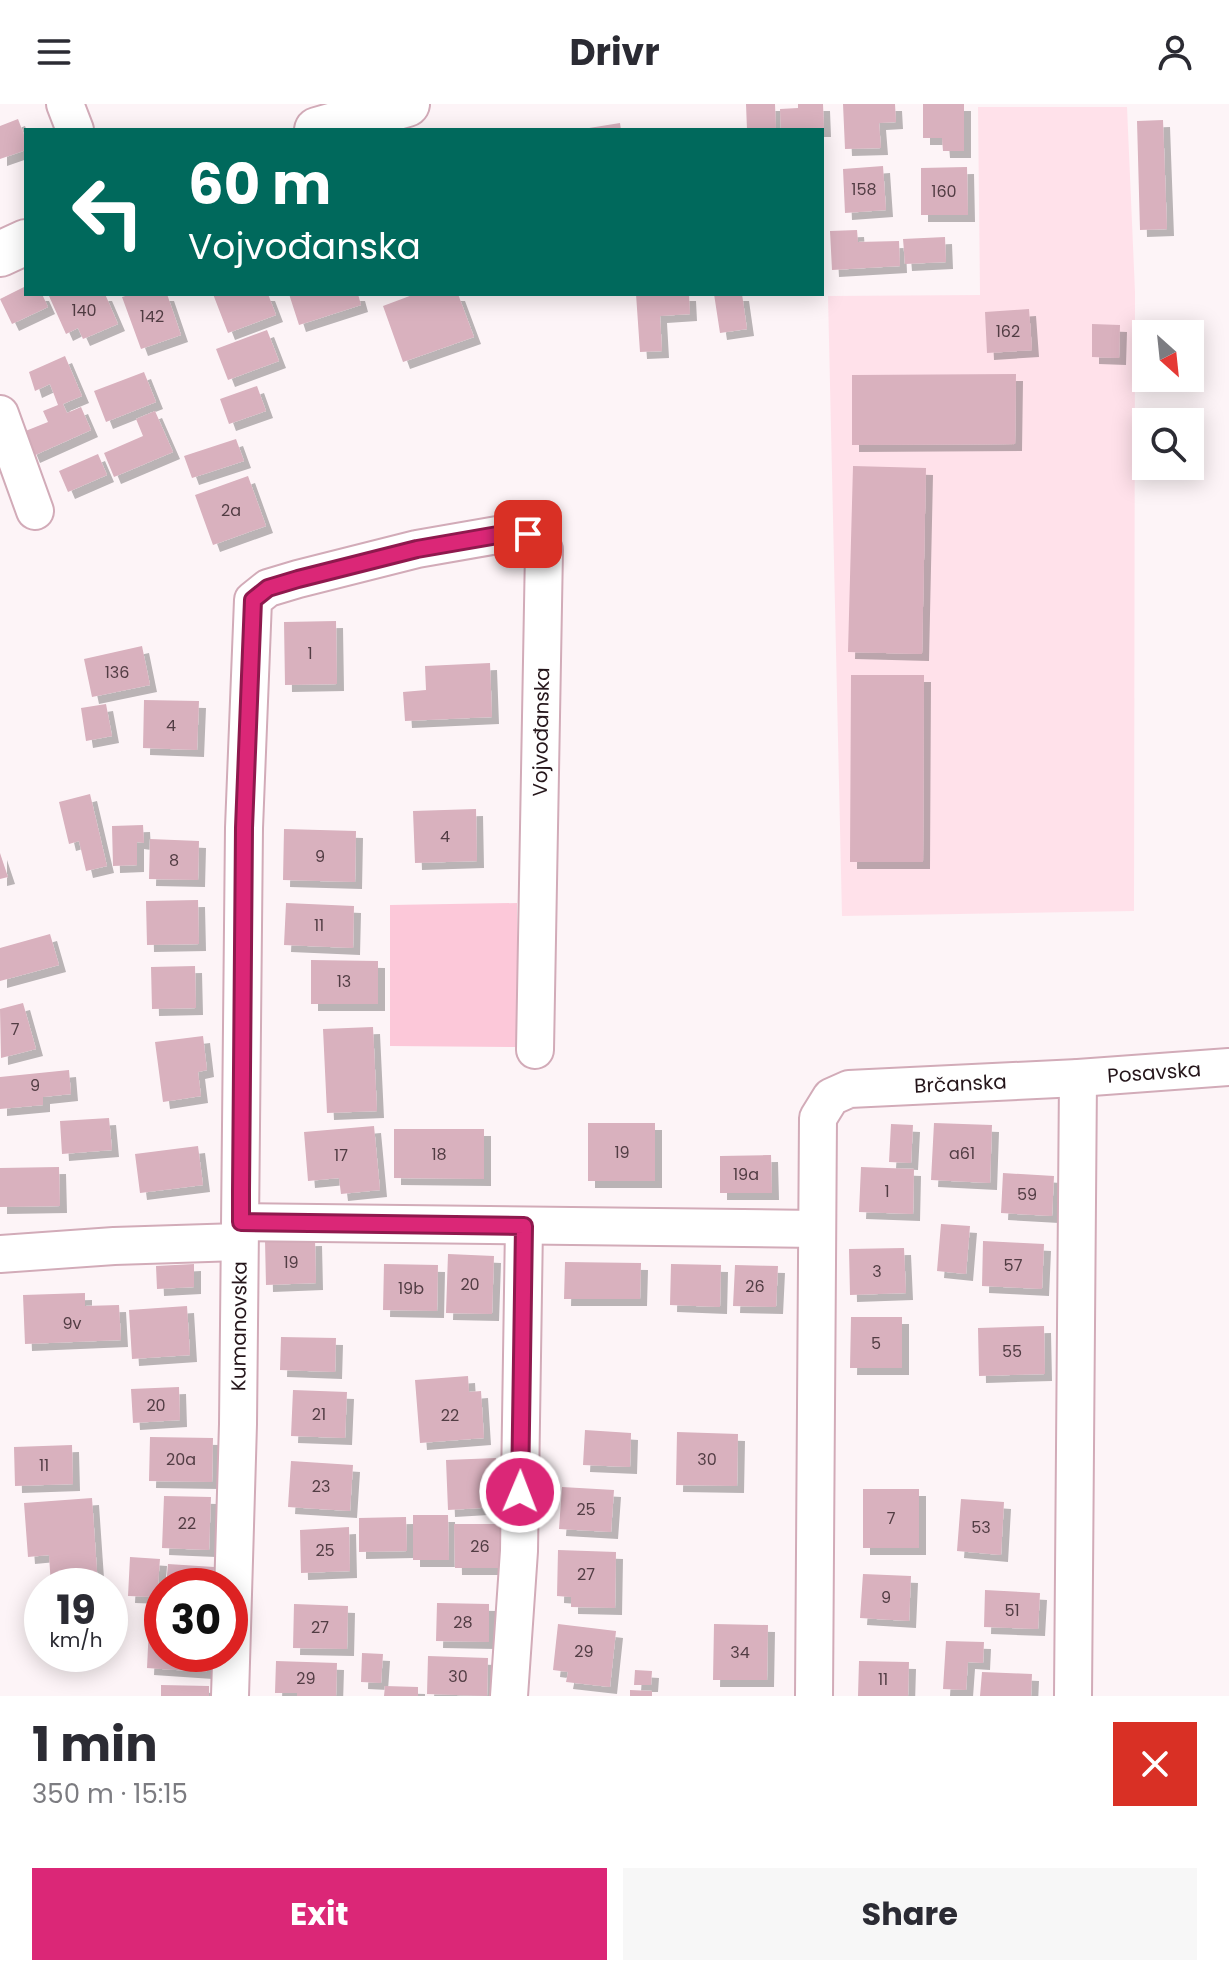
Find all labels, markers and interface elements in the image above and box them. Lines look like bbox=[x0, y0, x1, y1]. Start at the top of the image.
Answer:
text: Drivr bbox=[569, 27, 660, 78]
icon: menu bbox=[32, 30, 76, 74]
icon: person bbox=[1153, 30, 1197, 74]
text: 60 m bbox=[188, 145, 331, 224]
icon: left bbox=[56, 160, 160, 264]
house number: 158 bbox=[851, 178, 877, 201]
house number: 160 bbox=[931, 180, 957, 203]
text: Vojvođanska bbox=[188, 221, 421, 272]
house number: 140 bbox=[71, 299, 97, 322]
house number: 142 bbox=[140, 305, 164, 328]
house number: 162 bbox=[996, 320, 1020, 343]
north arrow bbox=[1132, 320, 1204, 392]
map controls bbox=[1132, 320, 1204, 480]
button: search bbox=[1132, 408, 1204, 480]
house number: 2a bbox=[221, 499, 241, 522]
pin bbox=[494, 500, 562, 568]
icon: arrive bbox=[506, 512, 550, 556]
house number: 1 bbox=[307, 642, 313, 665]
house number: 136 bbox=[105, 661, 129, 684]
street label: Vojvođanska bbox=[526, 667, 556, 797]
house number: 4 bbox=[166, 714, 176, 737]
house number: 4 bbox=[440, 825, 450, 848]
house number: 9 bbox=[315, 845, 325, 868]
house number: 8 bbox=[169, 849, 179, 872]
house number: 11 bbox=[314, 914, 324, 937]
house number: 13 bbox=[337, 970, 351, 993]
house number: 7 bbox=[11, 1018, 20, 1041]
street label: Posavska bbox=[1106, 1055, 1202, 1090]
street label: Brčanska bbox=[914, 1067, 1007, 1100]
house number: 9 bbox=[30, 1074, 40, 1097]
house number: 19 bbox=[614, 1141, 630, 1164]
house number: a61 bbox=[949, 1142, 975, 1165]
house number: 18 bbox=[431, 1143, 447, 1166]
house number: 17 bbox=[334, 1144, 348, 1167]
house number: 19a bbox=[733, 1163, 759, 1186]
house number: 1 bbox=[884, 1180, 890, 1203]
house number: 59 bbox=[1017, 1183, 1037, 1206]
house number: 19 bbox=[283, 1251, 299, 1274]
house number: 57 bbox=[1004, 1254, 1023, 1277]
house number: 3 bbox=[872, 1260, 882, 1283]
street label: Kumanovska bbox=[224, 1261, 254, 1391]
house number: 20 bbox=[460, 1273, 480, 1296]
house number: 26 bbox=[745, 1275, 765, 1298]
house number: 19b bbox=[398, 1277, 424, 1300]
house number: 9v bbox=[62, 1312, 82, 1335]
house number: 5 bbox=[871, 1332, 881, 1355]
house number: 55 bbox=[1002, 1340, 1022, 1363]
house number: 20 bbox=[146, 1394, 166, 1417]
house number: 21 bbox=[312, 1403, 326, 1426]
house number: 22 bbox=[441, 1404, 459, 1427]
house number: 20a bbox=[166, 1448, 196, 1471]
house number: 30 bbox=[697, 1448, 717, 1471]
position arrow bbox=[478, 1450, 562, 1534]
house number: 11 bbox=[39, 1454, 49, 1477]
house number: 23 bbox=[312, 1475, 330, 1498]
house number: 25 bbox=[576, 1498, 596, 1521]
house number: 7 bbox=[887, 1507, 896, 1530]
house number: 22 bbox=[178, 1512, 196, 1535]
house number: 53 bbox=[971, 1516, 991, 1539]
house number: 26 bbox=[470, 1535, 490, 1558]
house number: 25 bbox=[315, 1539, 335, 1562]
house number: 27 bbox=[577, 1563, 595, 1586]
speed limit sign: 30 bbox=[144, 1568, 248, 1672]
text: 19 bbox=[56, 1582, 96, 1638]
house number: 9 bbox=[881, 1586, 891, 1609]
house number: 51 bbox=[1004, 1599, 1020, 1622]
house number: 28 bbox=[453, 1611, 473, 1634]
house number: 27 bbox=[311, 1616, 329, 1639]
text: km/h bbox=[49, 1626, 103, 1654]
house number: 29 bbox=[574, 1640, 594, 1663]
house number: 34 bbox=[730, 1641, 750, 1664]
house number: 30 bbox=[448, 1665, 468, 1688]
house number: 29 bbox=[296, 1667, 316, 1690]
house number: 11 bbox=[878, 1668, 888, 1691]
text: 1 min bbox=[32, 1711, 158, 1778]
button: close bbox=[1113, 1722, 1197, 1806]
text: 350 m · 15:15 bbox=[32, 1776, 188, 1812]
button: Exit bbox=[32, 1868, 607, 1960]
button: Share bbox=[623, 1868, 1197, 1960]

